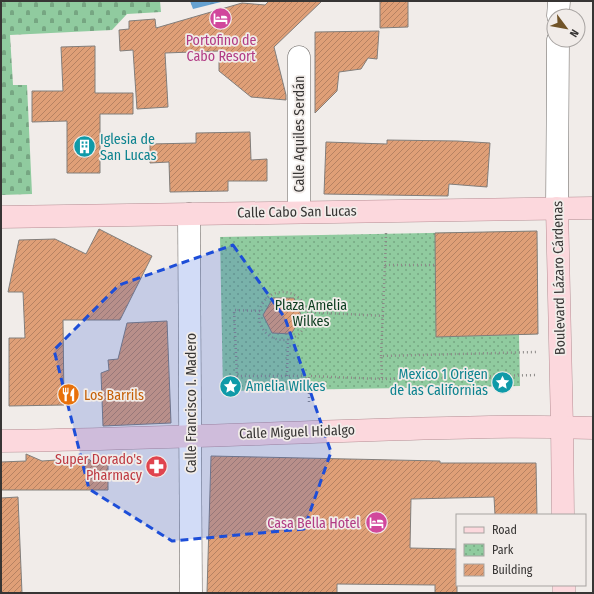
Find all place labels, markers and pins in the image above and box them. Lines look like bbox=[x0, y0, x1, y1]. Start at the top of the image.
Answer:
hotel icon: Portofino de Cabo Resort bbox=[208, 5, 234, 31]
place label: Portofino de Cabo Resort bbox=[186, 32, 256, 65]
place label: Iglesia de San Lucas bbox=[100, 131, 156, 164]
building icon: Iglesia de San Lucas bbox=[71, 134, 97, 160]
place label: Mexico 1 Origen de las Californias bbox=[390, 366, 488, 399]
place icon: Mexico 1 Origen de las Californias bbox=[490, 369, 516, 395]
place icon: Amelia Wilkes bbox=[218, 373, 244, 399]
place label: Amelia Wilkes bbox=[246, 378, 325, 395]
restaurant icon: Los Barrils bbox=[55, 382, 81, 408]
place label: Los Barrils bbox=[84, 387, 144, 404]
place label: Super Dorado's Pharmacy bbox=[55, 451, 143, 484]
pharmacy icon: Super Dorado's Pharmacy bbox=[144, 454, 170, 480]
hotel icon: Casa Bella Hotel bbox=[363, 510, 389, 536]
place label: Casa Bella Hotel bbox=[267, 515, 360, 532]

